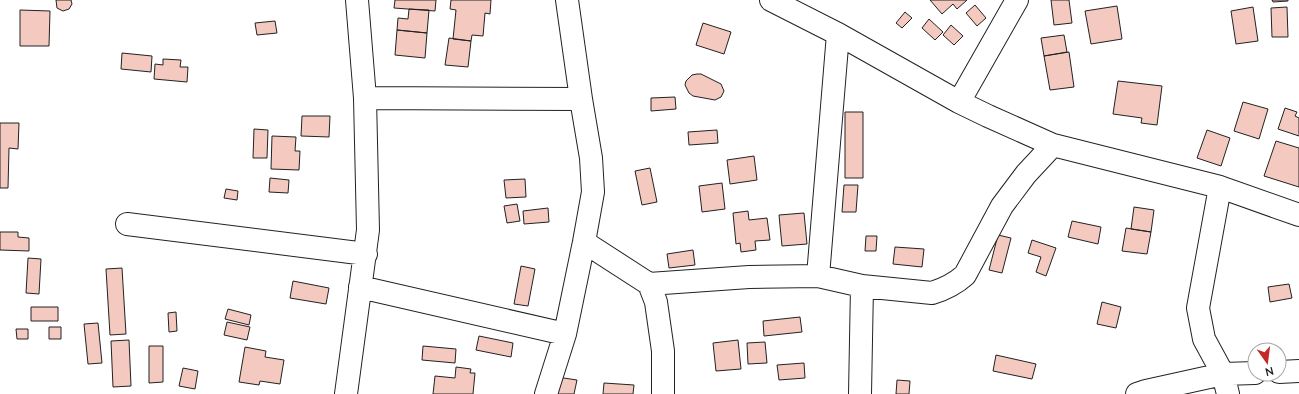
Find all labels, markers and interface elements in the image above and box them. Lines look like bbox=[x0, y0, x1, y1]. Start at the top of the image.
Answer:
north arrow bbox=[1247, 342, 1287, 382]
text: N bbox=[1263, 363, 1275, 379]

